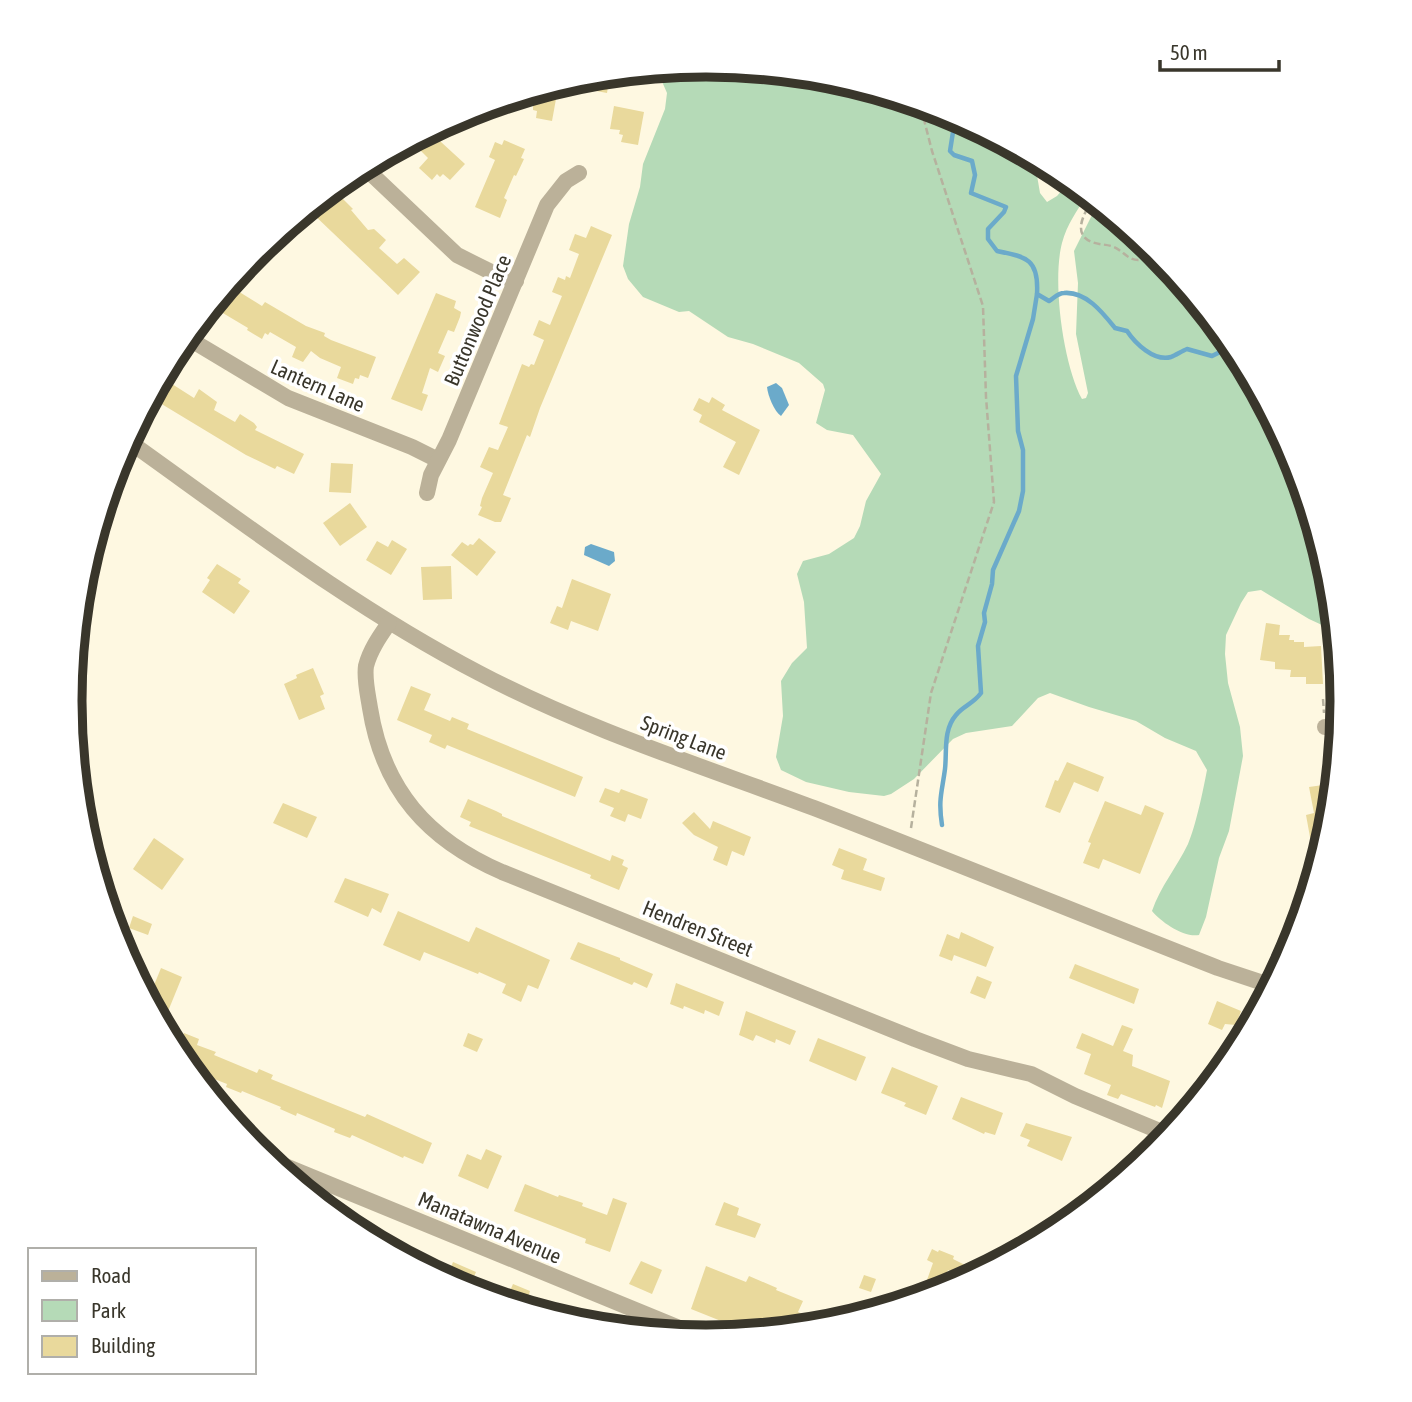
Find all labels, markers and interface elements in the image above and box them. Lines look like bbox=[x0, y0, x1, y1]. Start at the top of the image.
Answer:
scale bar bbox=[1160, 28, 1279, 72]
text: 50 m bbox=[1170, 40, 1208, 64]
street label: Buttonwood Place bbox=[439, 251, 515, 389]
street label: Lantern Lane bbox=[267, 354, 369, 416]
street label: Spring Lane bbox=[638, 710, 730, 764]
street label: Hendren Street bbox=[639, 895, 757, 961]
street label: Manatawna Avenue bbox=[415, 1186, 565, 1268]
legend bbox=[28, 1248, 256, 1374]
text: Road bbox=[91, 1263, 131, 1287]
text: Park bbox=[91, 1298, 126, 1322]
text: Building bbox=[91, 1333, 155, 1357]

